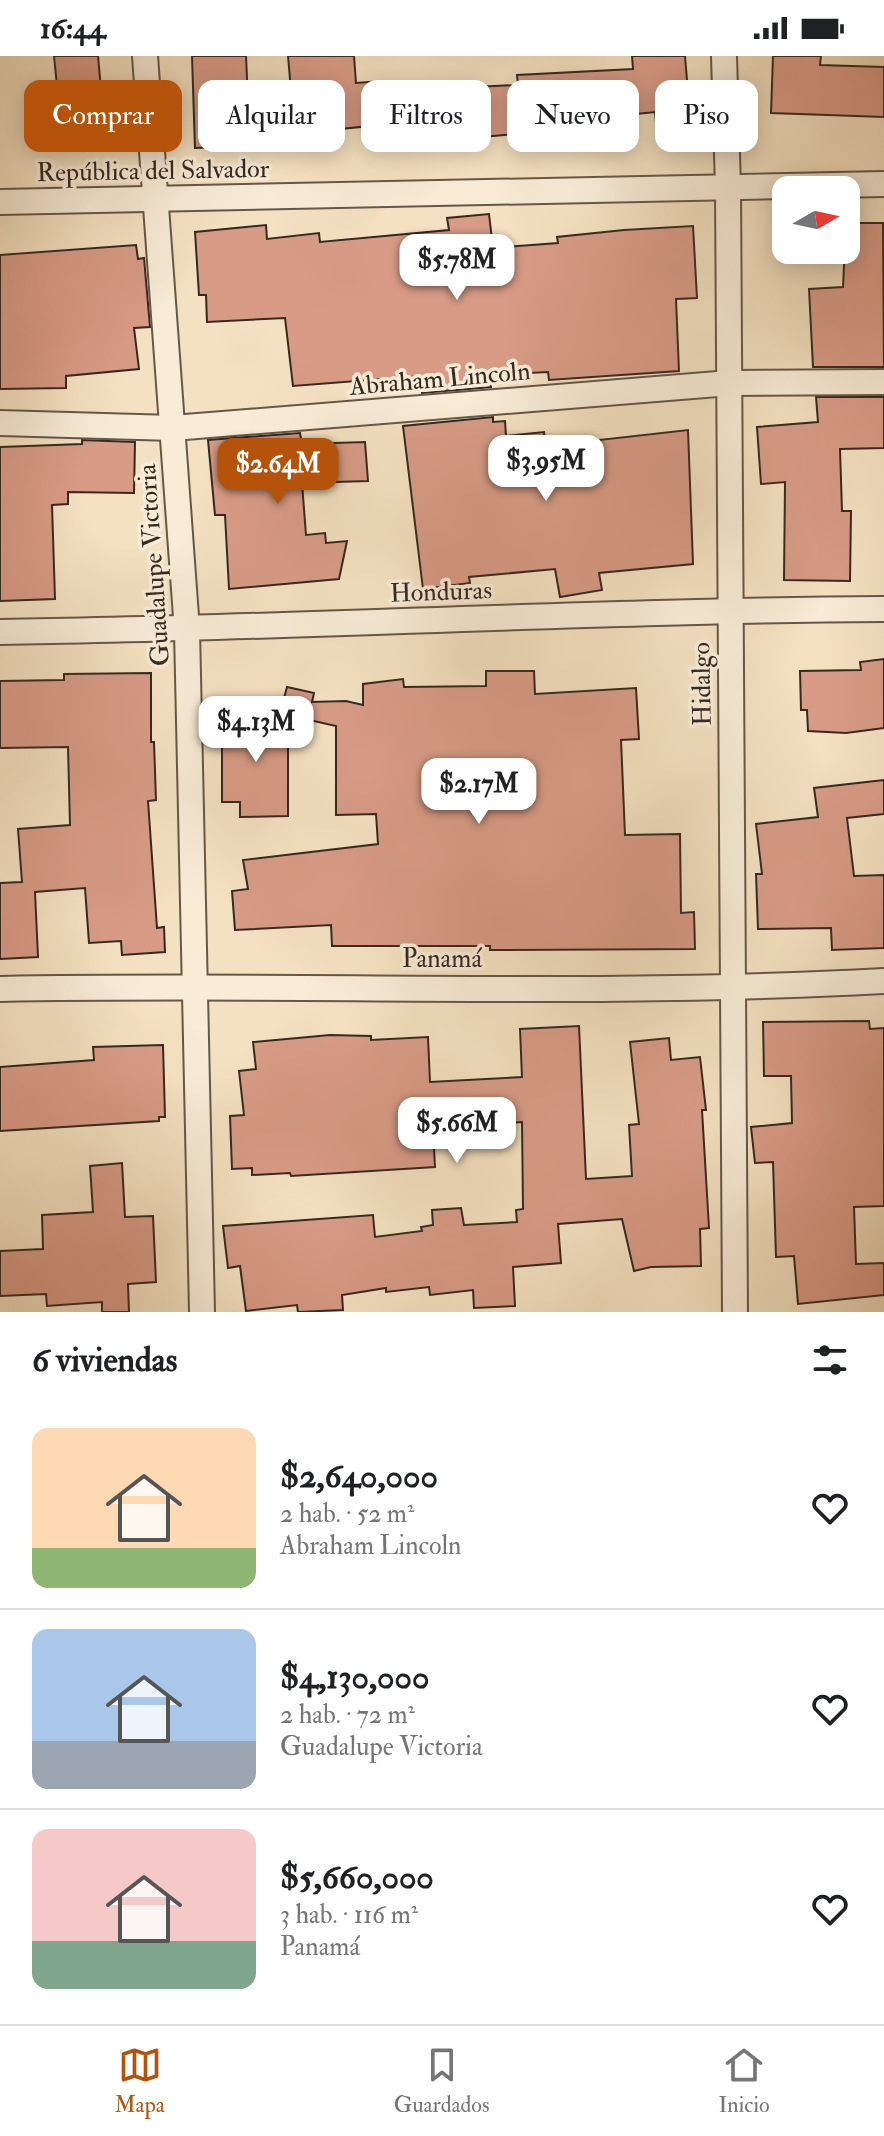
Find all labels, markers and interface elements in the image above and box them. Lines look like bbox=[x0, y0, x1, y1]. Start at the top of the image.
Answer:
text: 16:44 bbox=[40, 10, 105, 47]
chip: Comprar bbox=[24, 80, 182, 152]
chip: Alquilar bbox=[198, 80, 345, 152]
chip: Filtros bbox=[361, 80, 491, 152]
chip: Nuevo bbox=[507, 80, 639, 152]
chip: Piso bbox=[655, 80, 758, 152]
street label: República del Salvador bbox=[36, 153, 270, 190]
north arrow bbox=[772, 176, 860, 264]
map controls bbox=[772, 176, 860, 264]
pin: $5.78M bbox=[392, 234, 522, 302]
text: $5.78M bbox=[417, 244, 497, 276]
street label: Abraham Lincoln bbox=[347, 355, 532, 403]
pin: $3.95M bbox=[481, 435, 611, 503]
pin: $2.64M bbox=[213, 438, 343, 506]
text: $3.95M bbox=[506, 445, 586, 477]
text: $2.64M bbox=[235, 448, 321, 480]
street label: Guadalupe Victoria bbox=[131, 462, 178, 667]
street label: Honduras bbox=[389, 574, 493, 610]
street label: Hidalgo bbox=[685, 642, 719, 726]
pin: $4.13M bbox=[191, 696, 321, 764]
text: $4.13M bbox=[217, 706, 295, 738]
pin: $2.17M bbox=[414, 758, 544, 826]
text: $2.17M bbox=[439, 768, 519, 800]
street label: Panamá bbox=[402, 943, 482, 975]
pin: $5.66M bbox=[392, 1097, 522, 1165]
text: $5.66M bbox=[416, 1107, 498, 1139]
icon: filters bbox=[808, 1338, 852, 1382]
text: 6 viviendas bbox=[32, 1339, 177, 1382]
text: $2,640,000 bbox=[280, 1455, 438, 1498]
icon: home bbox=[96, 1460, 192, 1556]
icon: heart bbox=[808, 1486, 852, 1530]
text: 2 hab. · 52 m² bbox=[280, 1498, 414, 1530]
text: Abraham Lincoln bbox=[280, 1530, 461, 1562]
text: $4,130,000 bbox=[280, 1656, 429, 1699]
icon: home bbox=[96, 1661, 192, 1757]
icon: heart bbox=[808, 1687, 852, 1731]
text: 2 hab. · 72 m² bbox=[280, 1699, 415, 1731]
text: Guadalupe Victoria bbox=[280, 1731, 483, 1763]
text: $5,660,000 bbox=[280, 1856, 434, 1899]
icon: home bbox=[96, 1861, 192, 1957]
icon: heart bbox=[808, 1887, 852, 1931]
text: 3 hab. · 116 m² bbox=[280, 1899, 418, 1931]
text: Panamá bbox=[280, 1931, 360, 1963]
tab: Mapa bbox=[114, 2043, 165, 2119]
tab: Guardados bbox=[394, 2043, 490, 2119]
tab: Inicio bbox=[718, 2043, 770, 2119]

